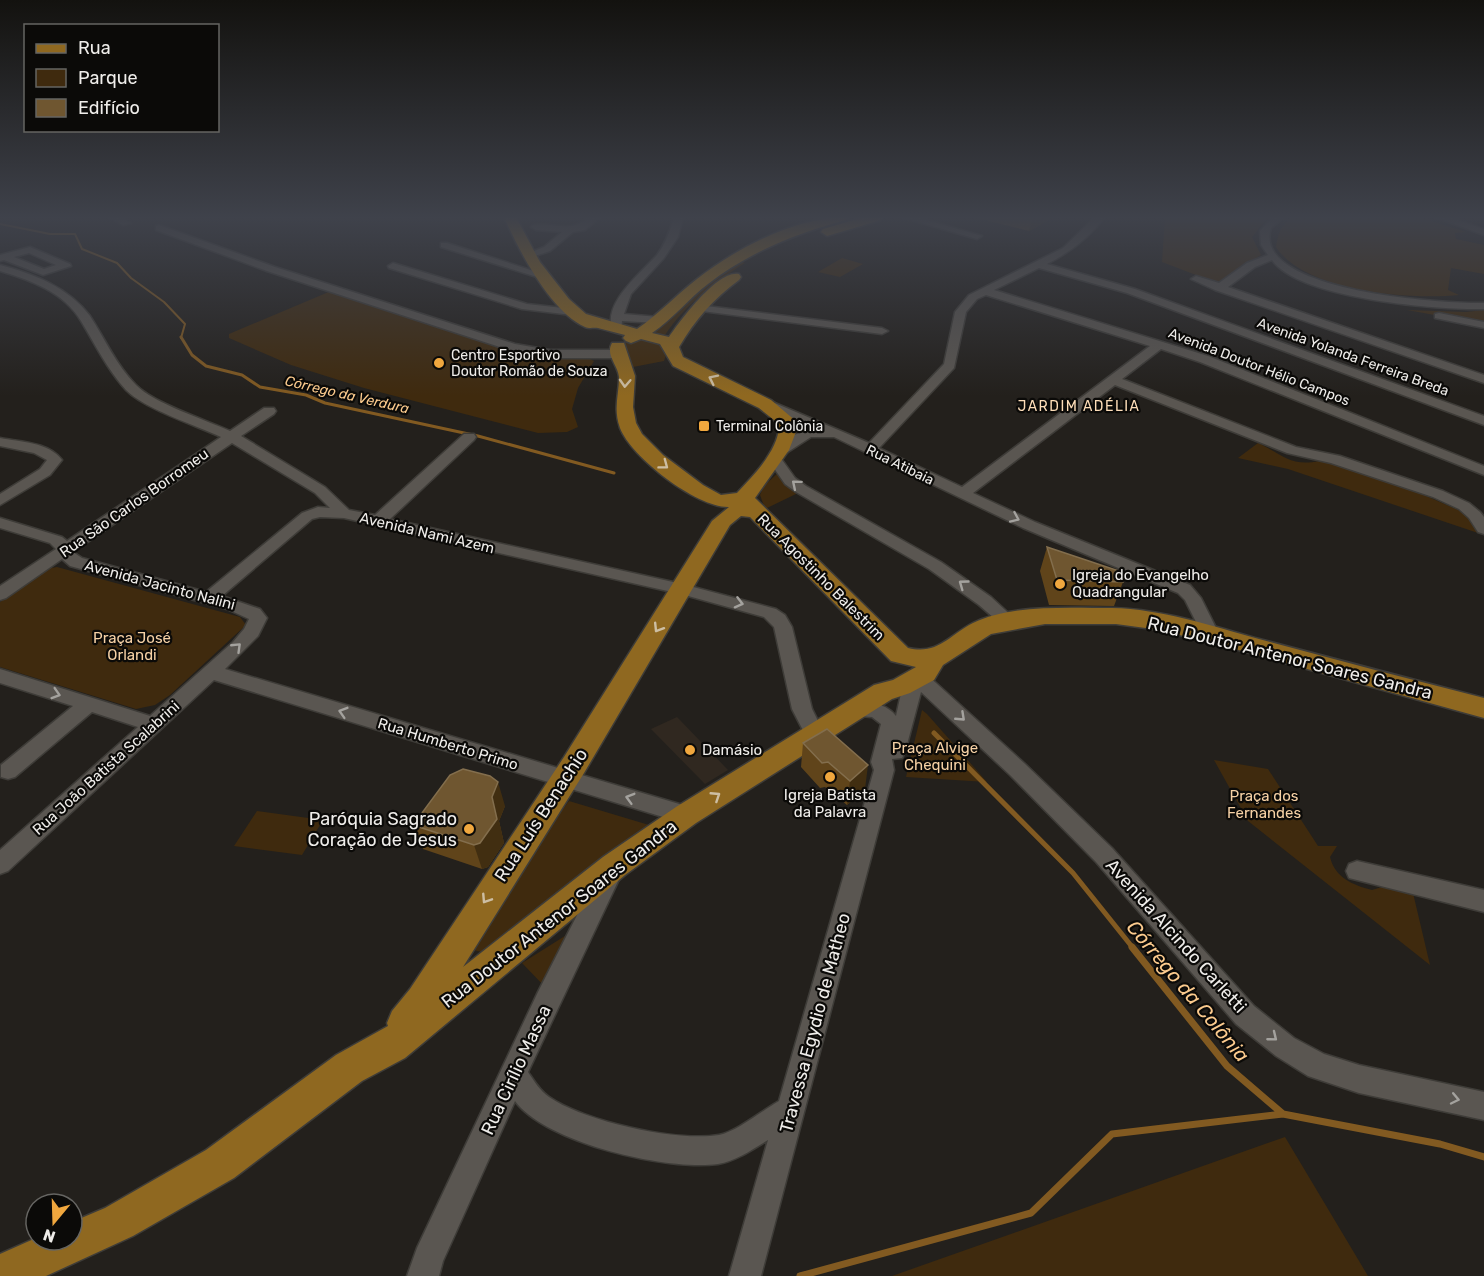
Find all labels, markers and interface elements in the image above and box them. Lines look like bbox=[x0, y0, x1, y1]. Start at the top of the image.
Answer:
legend bbox=[24, 24, 219, 132]
text: Rua bbox=[78, 37, 111, 59]
text: Parque bbox=[78, 67, 138, 89]
text: Edifício bbox=[78, 97, 140, 119]
street label: Avenida Yolanda Ferreira Breda bbox=[1255, 314, 1451, 400]
street label: Avenida Doutor Hélio Campos bbox=[1166, 325, 1352, 409]
place label: Centro Esportivo Doutor Romão de Souza bbox=[451, 347, 607, 380]
marker: Centro Esportivo Doutor Romão de Souza bbox=[432, 356, 446, 370]
water label: Córrego da Verdura bbox=[283, 372, 411, 418]
one-way arrow bbox=[708, 375, 719, 386]
one-way arrow bbox=[619, 378, 632, 387]
district label: JARDIM ADÉLIA bbox=[1018, 397, 1140, 415]
place label: Terminal Colônia bbox=[716, 418, 823, 435]
marker: Terminal Colônia bbox=[697, 419, 711, 433]
street label: Rua Atibaia bbox=[863, 441, 937, 489]
street label: Rua São Carlos Borromeu bbox=[56, 445, 212, 561]
one-way arrow bbox=[658, 458, 669, 469]
one-way arrow bbox=[792, 481, 803, 492]
street label: Avenida Nami Azem bbox=[358, 509, 496, 557]
street label: Rua Agostinho Balestrim bbox=[754, 510, 888, 644]
one-way arrow bbox=[1008, 511, 1019, 523]
street label: Avenida Jacinto Nalini bbox=[83, 556, 237, 614]
place label: Igreja do Evangelho Quadrangular bbox=[1072, 566, 1209, 601]
marker: Igreja do Evangelho Quadrangular bbox=[1053, 577, 1067, 591]
one-way arrow bbox=[958, 581, 969, 592]
one-way arrow bbox=[734, 596, 744, 609]
street label: Rua Doutor Antenor Soares Gandra bbox=[1145, 612, 1435, 704]
one-way arrow bbox=[654, 622, 666, 632]
park label: Praça José Orlandi bbox=[93, 629, 171, 664]
one-way arrow bbox=[230, 644, 241, 655]
one-way arrow bbox=[50, 687, 61, 699]
street label: Rua João Batista Scalabrini bbox=[29, 697, 183, 839]
one-way arrow bbox=[338, 707, 349, 719]
one-way arrow bbox=[955, 710, 965, 721]
street label: Rua Humberto Primo bbox=[376, 714, 520, 774]
park label: Praça Alvige Chequini bbox=[892, 739, 978, 774]
place label: Damásio bbox=[702, 741, 762, 759]
marker: Damásio bbox=[683, 743, 697, 757]
street label: Rua Luís Benachio bbox=[490, 744, 592, 886]
marker: Igreja Batista da Palavra bbox=[823, 770, 837, 784]
place label: Igreja Batista da Palavra bbox=[784, 786, 876, 821]
park label: Praça dos Fernandes bbox=[1227, 787, 1301, 822]
one-way arrow bbox=[709, 792, 720, 803]
one-way arrow bbox=[625, 793, 636, 805]
place label: Paróquia Sagrado Coração de Jesus bbox=[308, 808, 457, 851]
street label: Rua Doutor Antenor Soares Gandra bbox=[437, 815, 681, 1013]
marker: Paróquia Sagrado Coração de Jesus bbox=[462, 822, 476, 836]
street label: Avenida Alcindo Carletti bbox=[1101, 854, 1251, 1018]
one-way arrow bbox=[483, 893, 494, 904]
street label: Travessa Egydio de Matheo bbox=[775, 911, 855, 1135]
water label: Córrego da Colônia bbox=[1122, 915, 1254, 1067]
street label: Rua Cirílio Massa bbox=[476, 1002, 556, 1138]
one-way arrow bbox=[1266, 1030, 1277, 1041]
one-way arrow bbox=[1450, 1092, 1460, 1105]
north arrow bbox=[24, 1192, 84, 1252]
text: N bbox=[41, 1225, 58, 1247]

